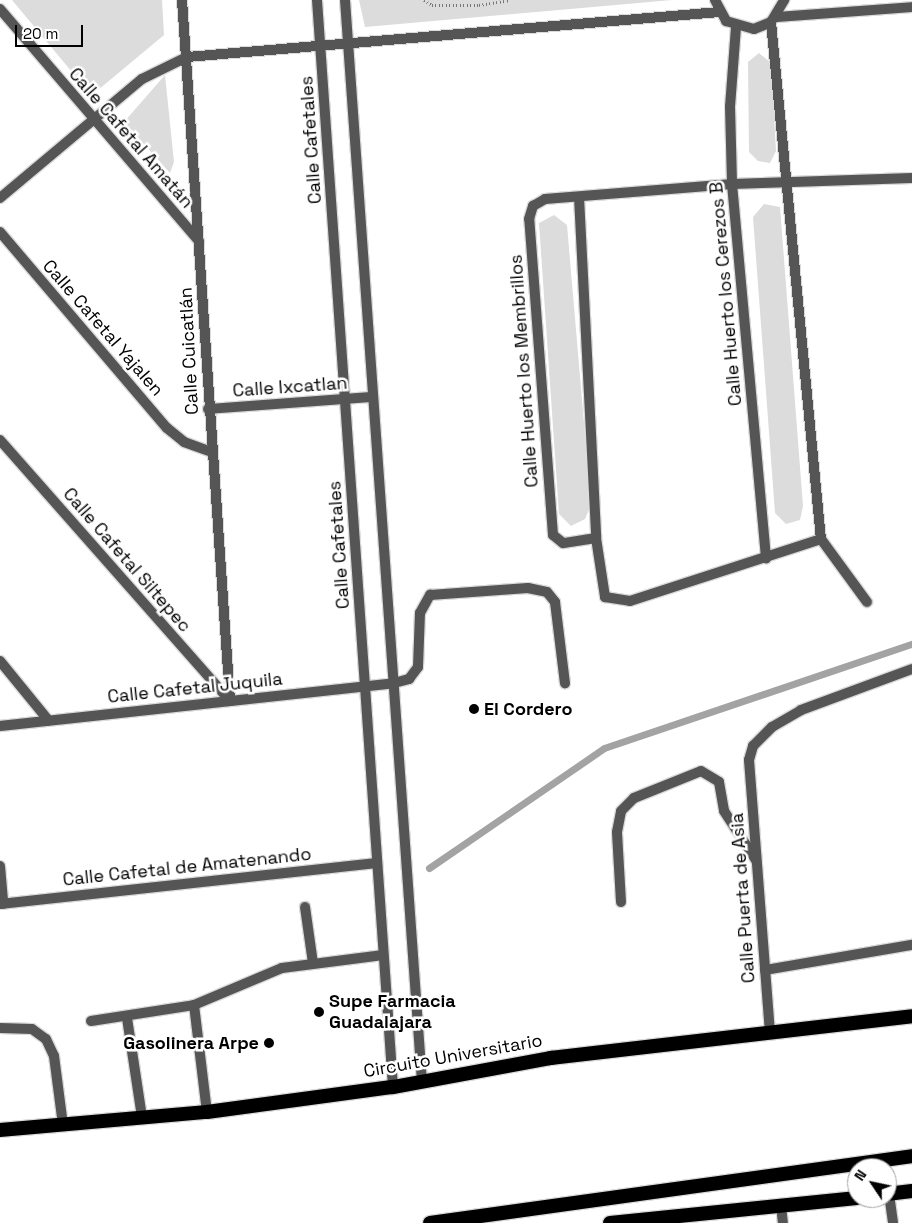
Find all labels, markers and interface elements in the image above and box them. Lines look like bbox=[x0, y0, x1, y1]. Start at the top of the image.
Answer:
scale bar bbox=[18, 15, 85, 47]
text: 20 m bbox=[23, 24, 58, 43]
street label: Calle Cafetal Amatán bbox=[64, 63, 198, 213]
street label: Calle Cafetales bbox=[296, 75, 326, 205]
street label: Calle Huerto los Cerezos B bbox=[705, 181, 747, 407]
street label: Calle Huerto los Membrillos bbox=[505, 254, 543, 488]
street label: Calle Cafetal Yajalen bbox=[38, 255, 168, 401]
street label: Calle Cuicatlán bbox=[175, 287, 203, 415]
street label: Calle Ixcatlan bbox=[232, 372, 348, 402]
street label: Calle Cafetales bbox=[324, 480, 354, 610]
street label: Calle Cafetal Siltepec bbox=[58, 483, 196, 637]
street label: Calle Cafetal Juquila bbox=[106, 668, 284, 708]
place label: El Cordero bbox=[484, 698, 572, 720]
marker: El Cordero bbox=[468, 703, 480, 715]
street label: Calle Puerta de Asia bbox=[726, 812, 760, 984]
street label: Calle Cafetal de Amatenando bbox=[62, 843, 312, 891]
place label: Supe Farmacia Guadalajara bbox=[329, 991, 456, 1034]
marker: Supe Farmacia Guadalajara bbox=[313, 1006, 325, 1018]
street label: Circuito Universitario bbox=[362, 1030, 544, 1082]
place label: Gasolinera Arpe bbox=[123, 1032, 259, 1054]
marker: Gasolinera Arpe bbox=[263, 1037, 275, 1049]
north arrow bbox=[847, 1158, 897, 1208]
text: N bbox=[850, 1166, 870, 1184]

